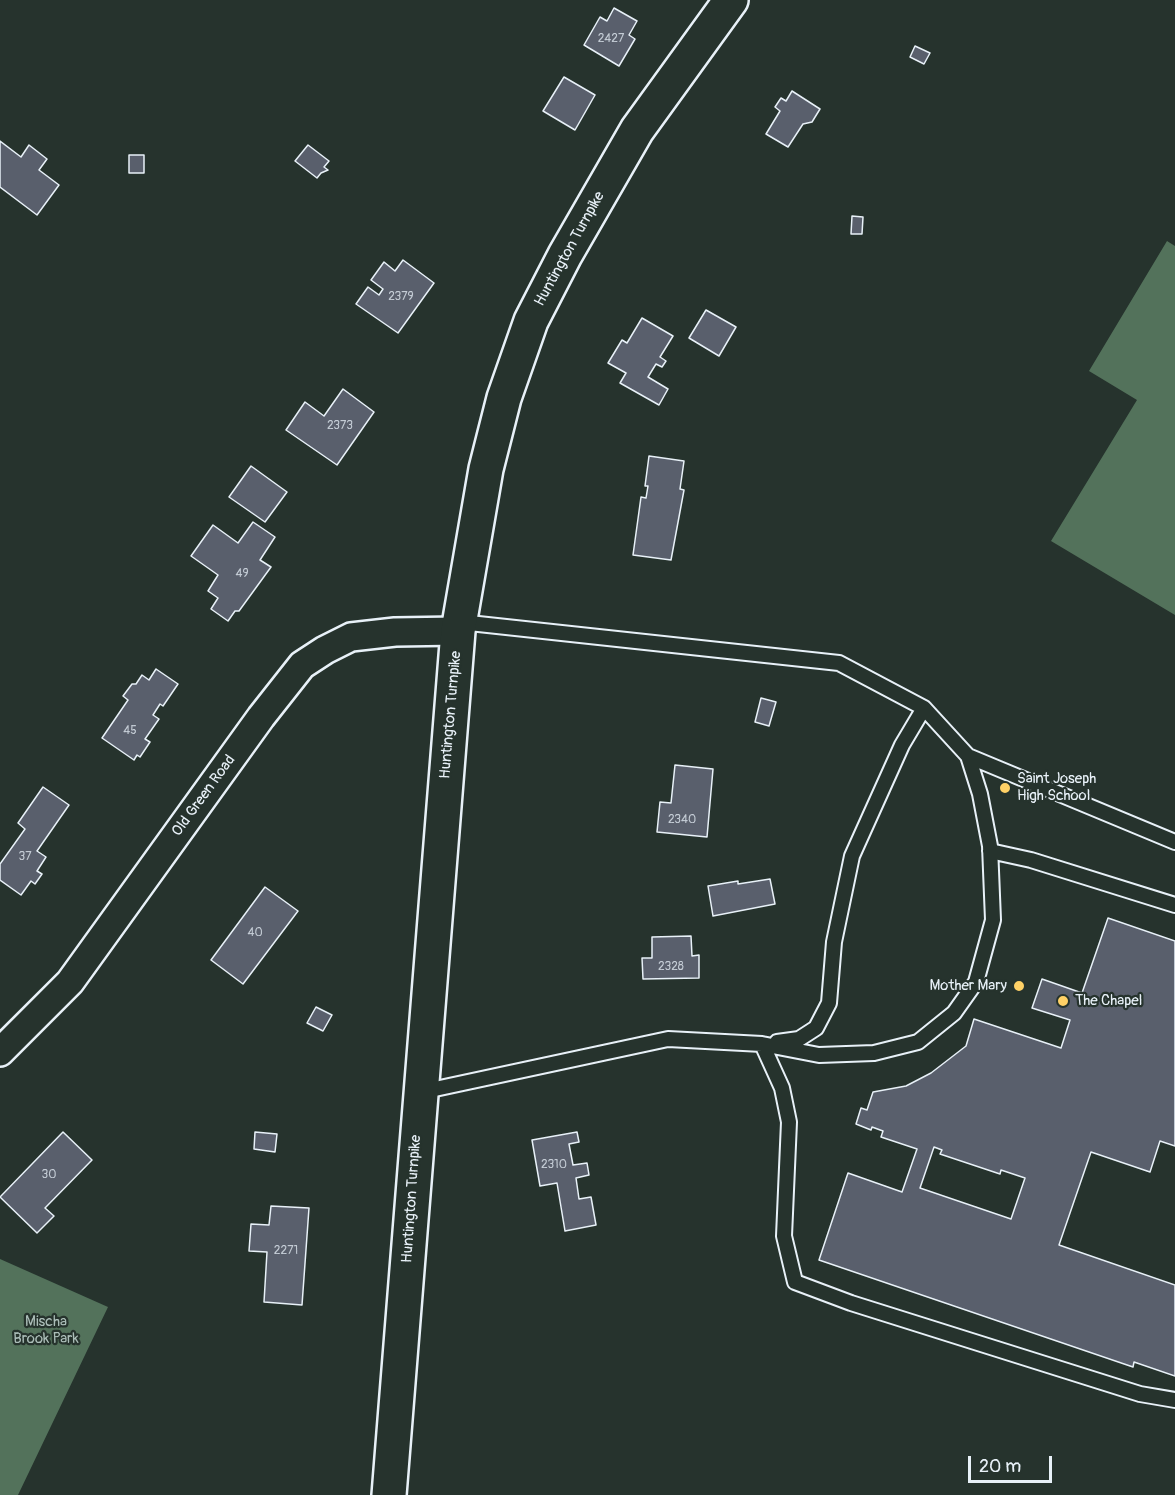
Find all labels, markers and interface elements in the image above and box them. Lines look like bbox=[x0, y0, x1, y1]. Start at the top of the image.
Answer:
house number: 2427 bbox=[598, 32, 624, 46]
street label: Huntington Turnpike bbox=[531, 189, 609, 309]
house number: 2379 bbox=[388, 290, 414, 304]
house number: 2373 bbox=[327, 419, 353, 433]
house number: 49 bbox=[235, 567, 249, 581]
street label: Huntington Turnpike bbox=[436, 650, 466, 780]
house number: 45 bbox=[123, 724, 137, 738]
street label: Old Green Road bbox=[169, 752, 239, 840]
place label: Saint Joseph High School bbox=[1017, 770, 1096, 805]
marker: Saint Joseph High School bbox=[998, 781, 1012, 795]
house number: 2340 bbox=[668, 813, 696, 827]
house number: 37 bbox=[18, 850, 32, 864]
house number: 40 bbox=[247, 926, 263, 940]
house number: 2328 bbox=[658, 960, 684, 974]
place label: Mother Mary bbox=[930, 977, 1007, 995]
marker: Mother Mary bbox=[1012, 979, 1026, 993]
place label: The Chapel bbox=[1075, 992, 1142, 1010]
marker: The Chapel bbox=[1056, 994, 1070, 1008]
street label: Huntington Turnpike bbox=[399, 1134, 425, 1264]
house number: 2310 bbox=[541, 1158, 567, 1172]
house number: 30 bbox=[42, 1168, 56, 1182]
house number: 2271 bbox=[274, 1244, 298, 1258]
park label: Mischa Brook Park bbox=[13, 1313, 79, 1348]
scale bar bbox=[971, 1444, 1055, 1482]
text: 20 m bbox=[979, 1455, 1021, 1478]

